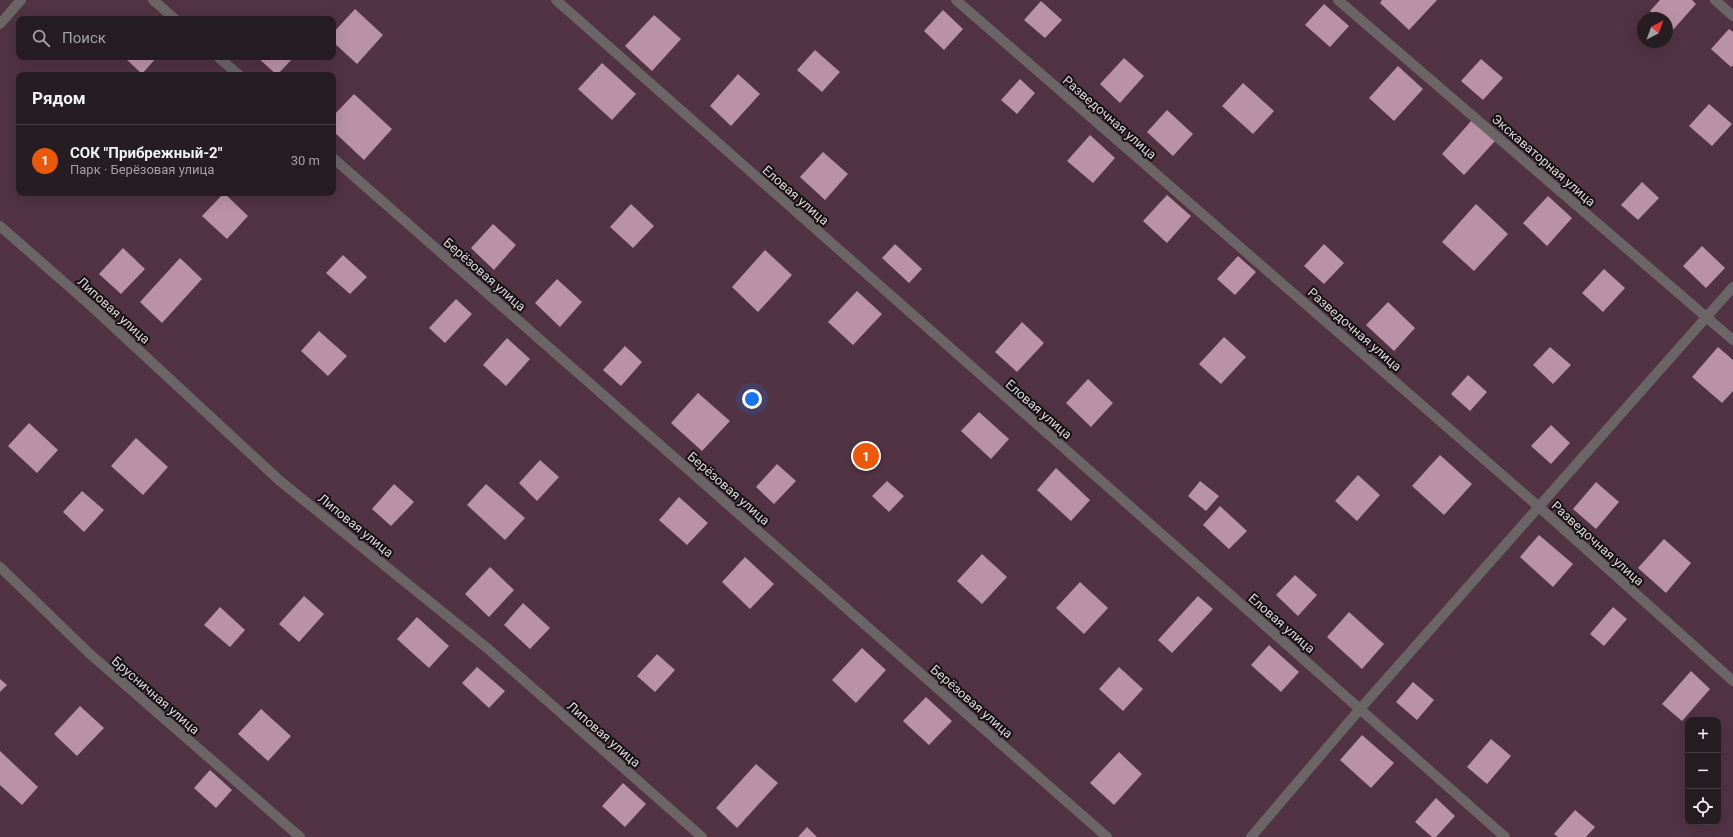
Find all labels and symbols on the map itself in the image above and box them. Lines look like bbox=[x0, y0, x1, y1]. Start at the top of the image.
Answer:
north arrow bbox=[1637, 12, 1673, 48]
street label: Разведочная улица bbox=[1060, 73, 1160, 162]
street label: Экскаваторная улица bbox=[1489, 111, 1599, 209]
street label: Еловая улица bbox=[759, 163, 832, 228]
street label: Берёзовая улица bbox=[441, 235, 529, 314]
street label: Липовая улица bbox=[74, 274, 153, 347]
street label: Разведочная улица bbox=[1305, 285, 1405, 374]
street label: Еловая улица bbox=[1002, 377, 1075, 442]
your location bbox=[742, 389, 762, 409]
pin: 1 bbox=[853, 441, 879, 471]
street label: Берёзовая улица bbox=[685, 449, 773, 528]
street label: Липовая улица bbox=[315, 491, 396, 560]
street label: Разведочная улица bbox=[1548, 498, 1647, 589]
street label: Еловая улица bbox=[1245, 591, 1318, 656]
street label: Брусничная улица bbox=[109, 653, 202, 737]
street label: Берёзовая улица bbox=[928, 662, 1016, 741]
street label: Липовая улица bbox=[564, 698, 643, 770]

